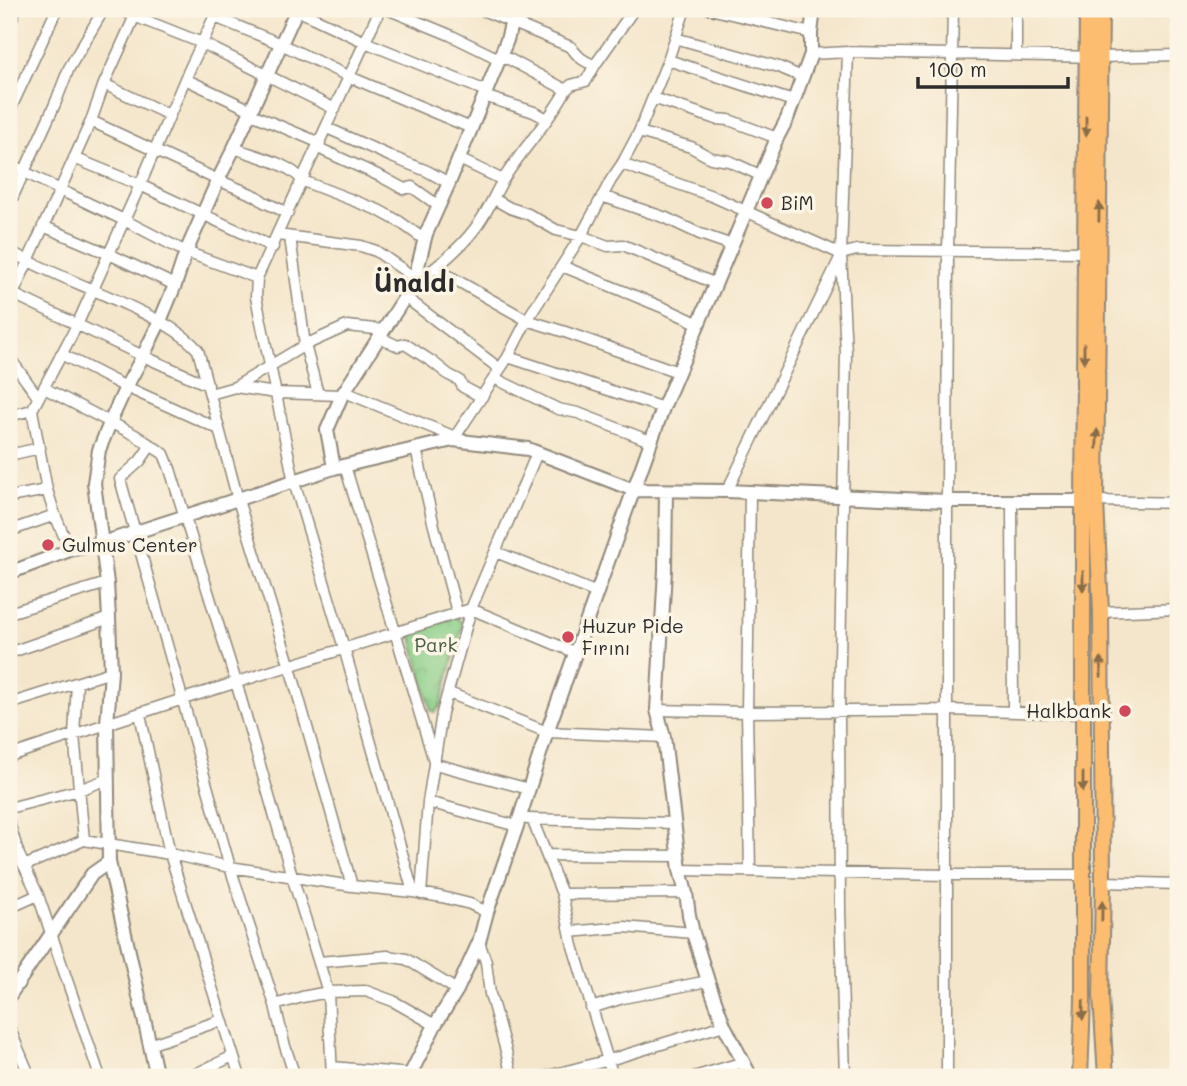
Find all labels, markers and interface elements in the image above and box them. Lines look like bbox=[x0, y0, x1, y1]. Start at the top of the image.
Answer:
scale bar bbox=[918, 46, 1068, 90]
text: 100 m bbox=[928, 55, 987, 82]
one-way arrow bbox=[1080, 115, 1092, 137]
place label: BiM bbox=[781, 190, 814, 215]
marker: BiM bbox=[759, 195, 775, 211]
one-way arrow bbox=[1094, 200, 1105, 222]
district label: Ünaldı bbox=[374, 265, 456, 299]
one-way arrow bbox=[1078, 343, 1090, 365]
one-way arrow bbox=[1091, 428, 1103, 450]
place label: Gulmus Center bbox=[62, 532, 198, 557]
marker: Gulmus Center bbox=[40, 537, 56, 553]
one-way arrow bbox=[1077, 570, 1089, 592]
place label: Huzur Pide Fırını bbox=[582, 613, 684, 660]
marker: Huzur Pide Fırını bbox=[560, 629, 576, 645]
park label: Park bbox=[414, 632, 458, 657]
one-way arrow bbox=[1095, 655, 1107, 677]
place label: Halkbank bbox=[1026, 698, 1111, 723]
marker: Halkbank bbox=[1117, 703, 1133, 719]
one-way arrow bbox=[1077, 772, 1089, 794]
one-way arrow bbox=[1096, 900, 1108, 922]
one-way arrow bbox=[1077, 999, 1088, 1021]

